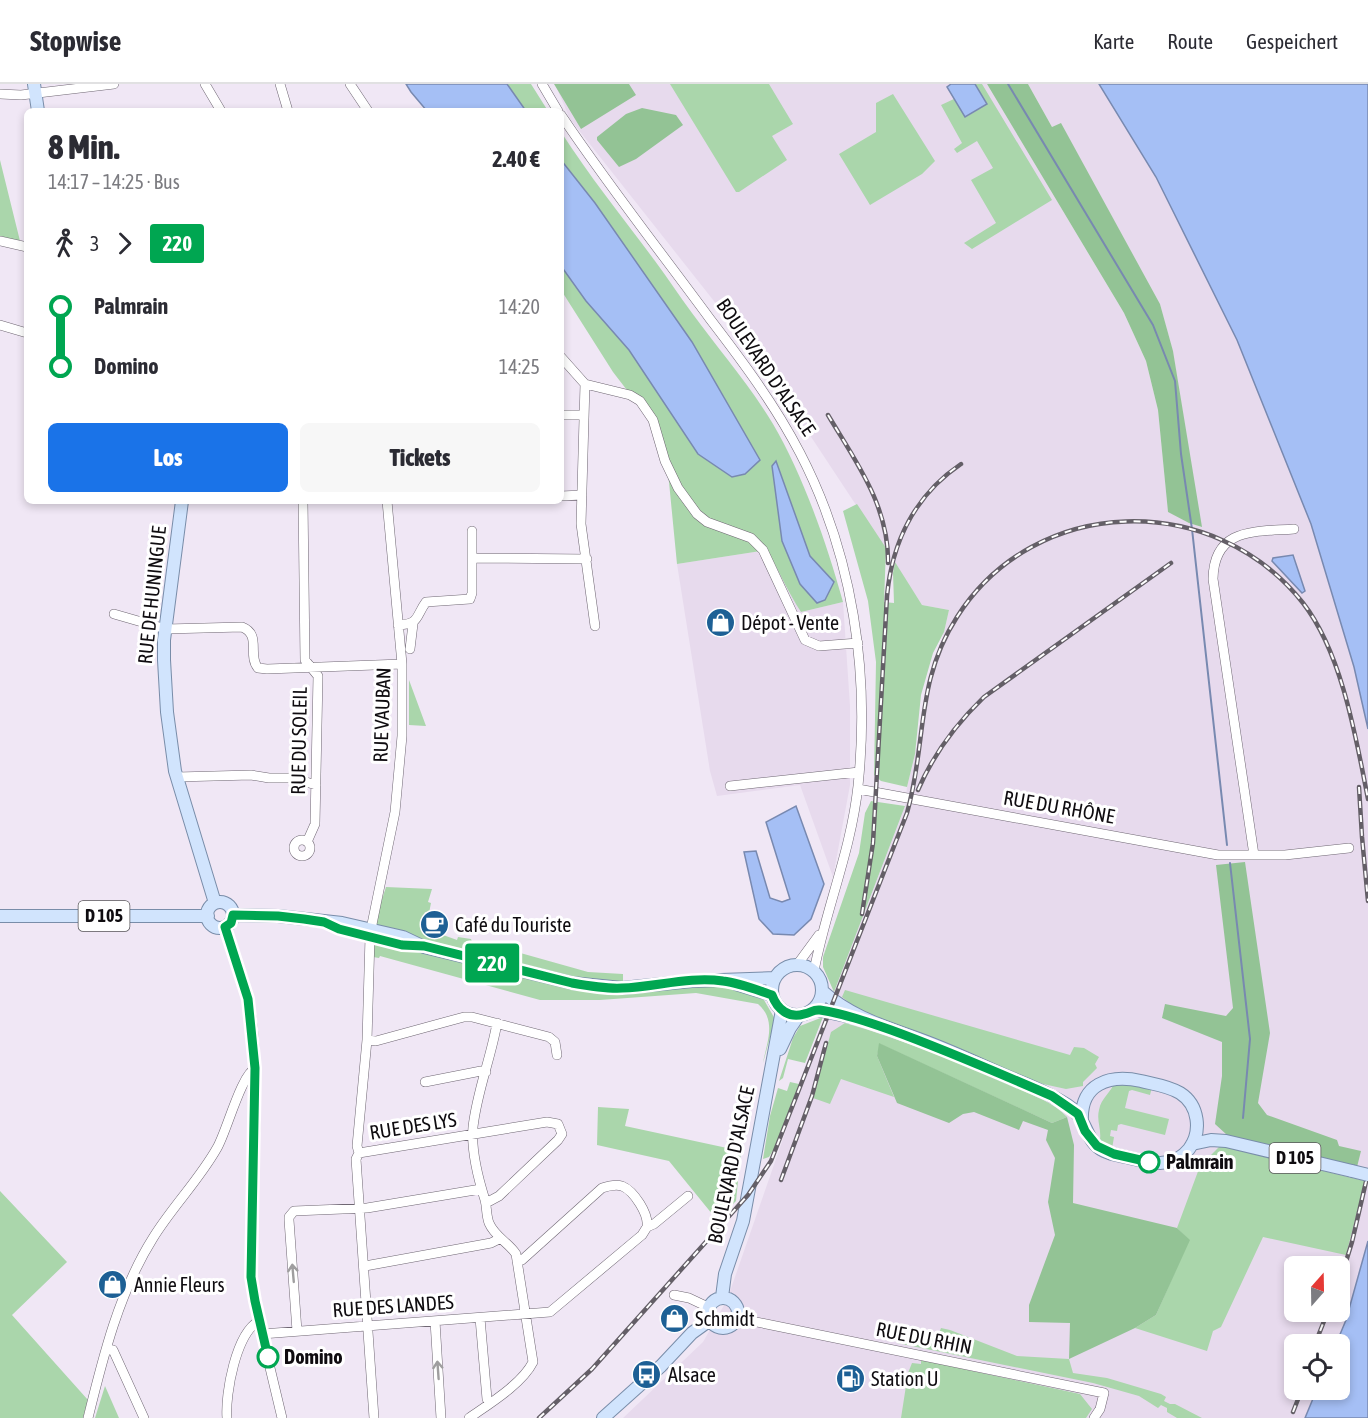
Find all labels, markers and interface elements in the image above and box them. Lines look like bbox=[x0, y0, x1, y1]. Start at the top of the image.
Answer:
text: Stopwise bbox=[30, 25, 121, 57]
text: Karte bbox=[1093, 29, 1134, 53]
text: Route bbox=[1167, 29, 1213, 53]
text: Gespeichert bbox=[1246, 29, 1338, 53]
text: 8 Min. bbox=[48, 128, 120, 166]
text: 2.40 € bbox=[492, 146, 540, 172]
text: 14:17 – 14:25 · Bus bbox=[48, 170, 180, 193]
icon: walk bbox=[48, 227, 81, 260]
icon: forward bbox=[108, 227, 141, 260]
text: 220 bbox=[162, 231, 192, 255]
text: 3 bbox=[90, 232, 99, 255]
text: Palmrain bbox=[94, 293, 168, 319]
street label: BOULEVARD D'ALSACE bbox=[712, 294, 821, 440]
text: 14:20 bbox=[499, 295, 540, 318]
text: Domino bbox=[94, 353, 159, 379]
text: 14:25 bbox=[499, 355, 540, 378]
button: Los bbox=[48, 423, 288, 492]
button: Tickets bbox=[300, 423, 540, 492]
street label: RUE DE HUNINGUE bbox=[133, 524, 170, 665]
shop icon: Dépot - Vente bbox=[704, 607, 736, 639]
place label: Dépot - Vente bbox=[741, 611, 839, 634]
street label: RUE VAUBAN bbox=[368, 667, 395, 763]
street label: RUE DU SOLEIL bbox=[286, 687, 311, 795]
street label: RUE DU RHÔNE bbox=[1002, 785, 1117, 828]
road number: D 105 bbox=[78, 901, 130, 931]
cafe icon: Café du Touriste bbox=[418, 909, 450, 941]
place label: Café du Touriste bbox=[455, 913, 571, 936]
line badge: 220 bbox=[458, 944, 526, 982]
text: 220 bbox=[477, 951, 507, 975]
street label: BOULEVARD D'ALSACE bbox=[703, 1084, 759, 1246]
street label: RUE DES LYS bbox=[368, 1107, 458, 1144]
road number: D 105 bbox=[1270, 1143, 1320, 1173]
place label: Palmrain bbox=[1166, 1150, 1234, 1173]
marker: Palmrain bbox=[1138, 1151, 1160, 1173]
north arrow bbox=[1284, 1256, 1350, 1322]
map controls bbox=[1284, 1256, 1350, 1400]
one-way arrow bbox=[287, 1263, 298, 1283]
shop icon: Annie Fleurs bbox=[97, 1269, 129, 1301]
place label: Annie Fleurs bbox=[134, 1273, 224, 1296]
street label: RUE DES LANDES bbox=[332, 1290, 454, 1321]
shop icon: Schmidt bbox=[658, 1303, 690, 1335]
place label: Schmidt bbox=[695, 1307, 755, 1330]
street label: RUE DU RHIN bbox=[874, 1317, 974, 1358]
button: locate bbox=[1284, 1334, 1350, 1400]
place label: Domino bbox=[284, 1345, 343, 1368]
marker: Domino bbox=[257, 1346, 279, 1368]
bus stop icon: Alsace bbox=[631, 1359, 663, 1391]
one-way arrow bbox=[432, 1360, 443, 1380]
place label: Alsace bbox=[668, 1363, 716, 1386]
fuel station icon: Station U bbox=[834, 1363, 866, 1395]
place label: Station U bbox=[871, 1367, 938, 1390]

